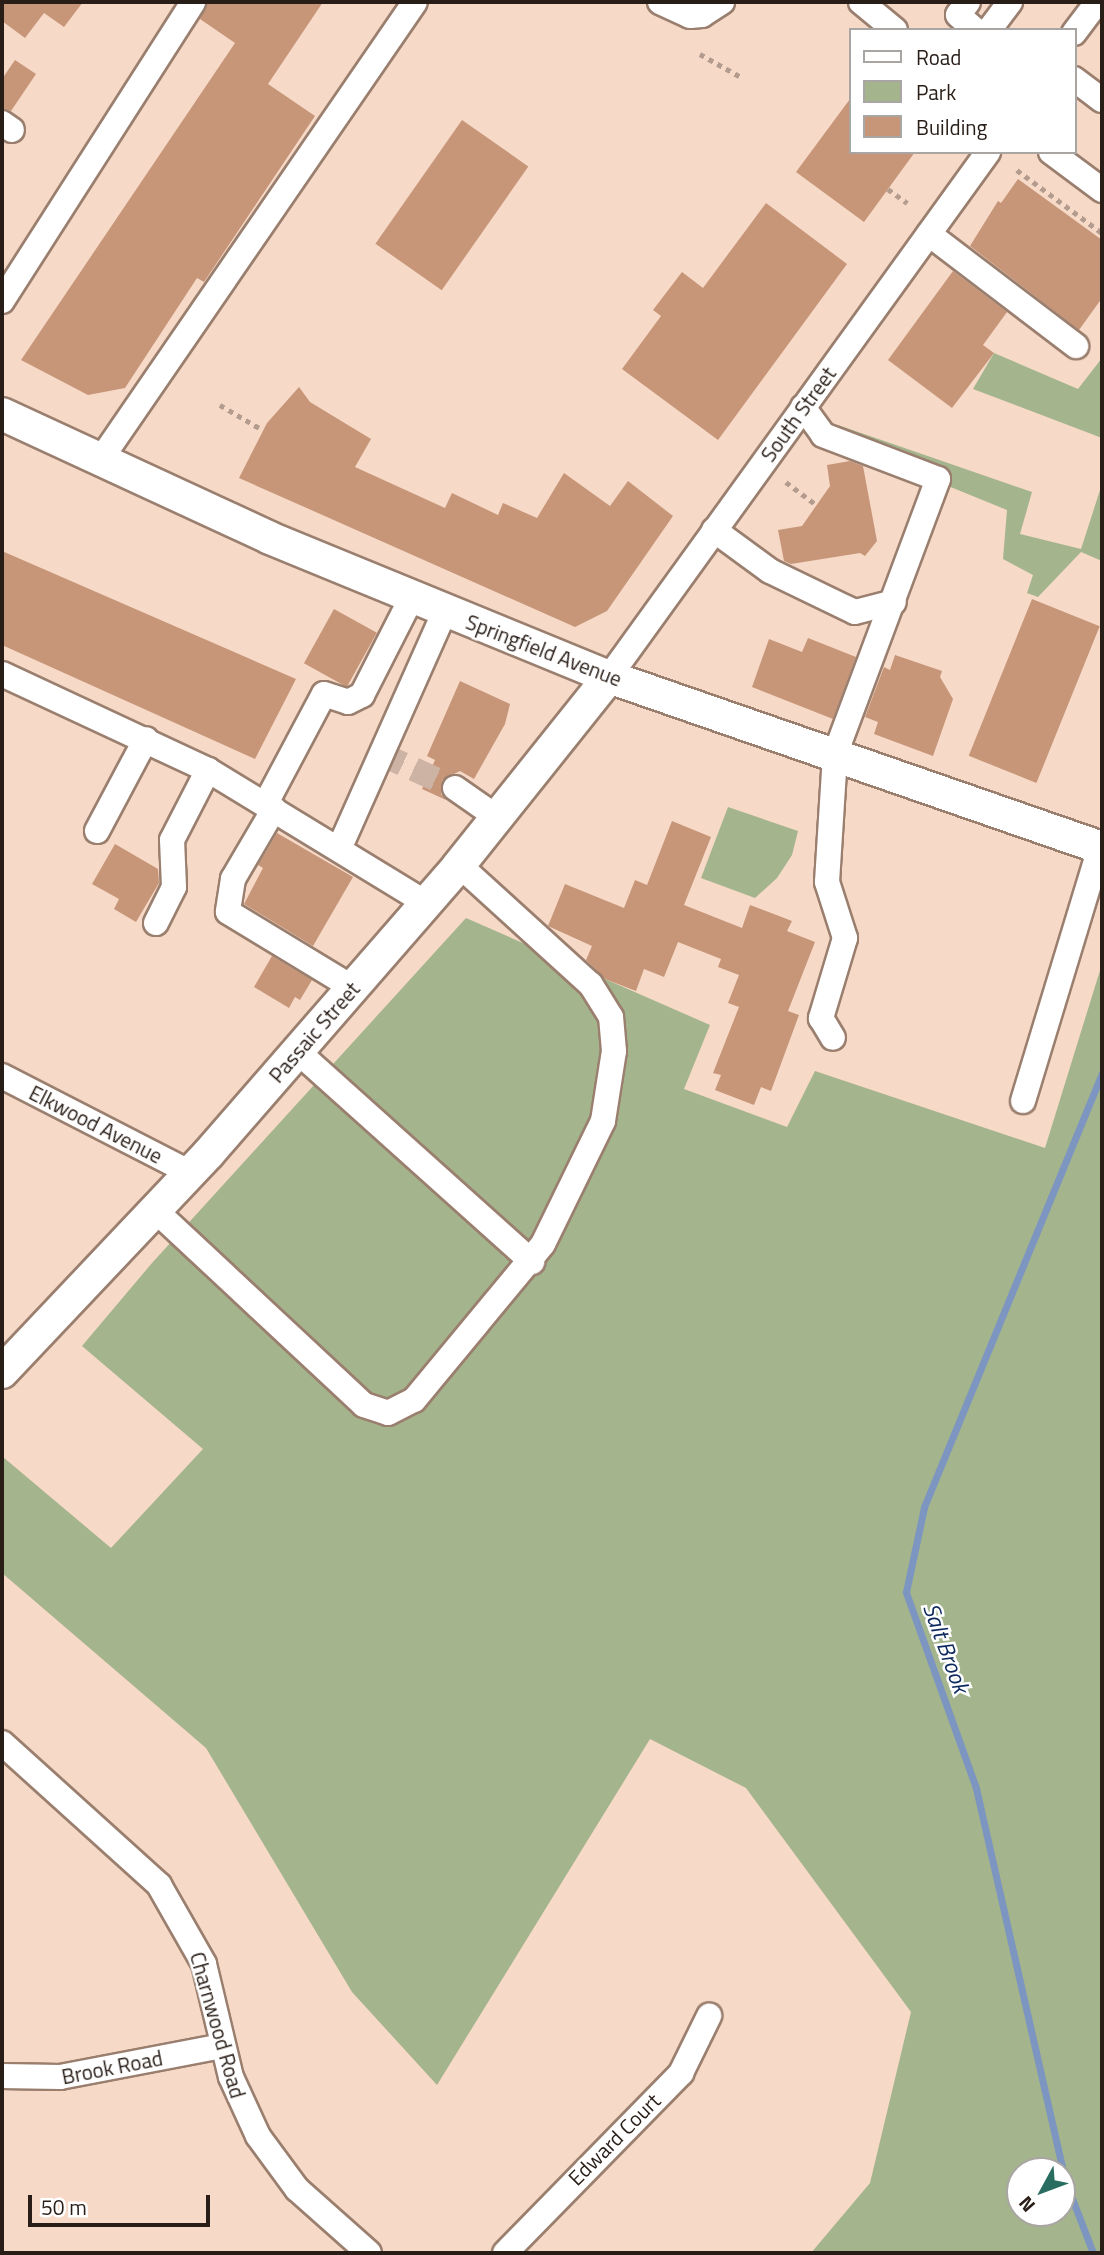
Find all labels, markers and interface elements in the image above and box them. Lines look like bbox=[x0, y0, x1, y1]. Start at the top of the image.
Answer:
legend bbox=[848, 28, 1076, 154]
text: Road bbox=[916, 41, 961, 73]
text: Park bbox=[916, 76, 956, 108]
text: Building bbox=[916, 111, 987, 143]
street label: South Street bbox=[755, 362, 841, 466]
street label: Springfield Avenue bbox=[463, 609, 625, 691]
street label: Passaic Street bbox=[263, 976, 365, 1088]
street label: Elkwood Avenue bbox=[25, 1080, 167, 1168]
water label: Salt Brook bbox=[917, 1599, 975, 1697]
street label: Charnwood Road bbox=[185, 1949, 251, 2101]
street label: Brook Road bbox=[59, 2045, 165, 2089]
street label: Edward Court bbox=[563, 2088, 665, 2190]
north arrow bbox=[1006, 2157, 1076, 2227]
scale bar bbox=[32, 2182, 214, 2226]
text: N bbox=[1011, 2190, 1042, 2219]
text: 50 m bbox=[41, 2191, 87, 2223]

